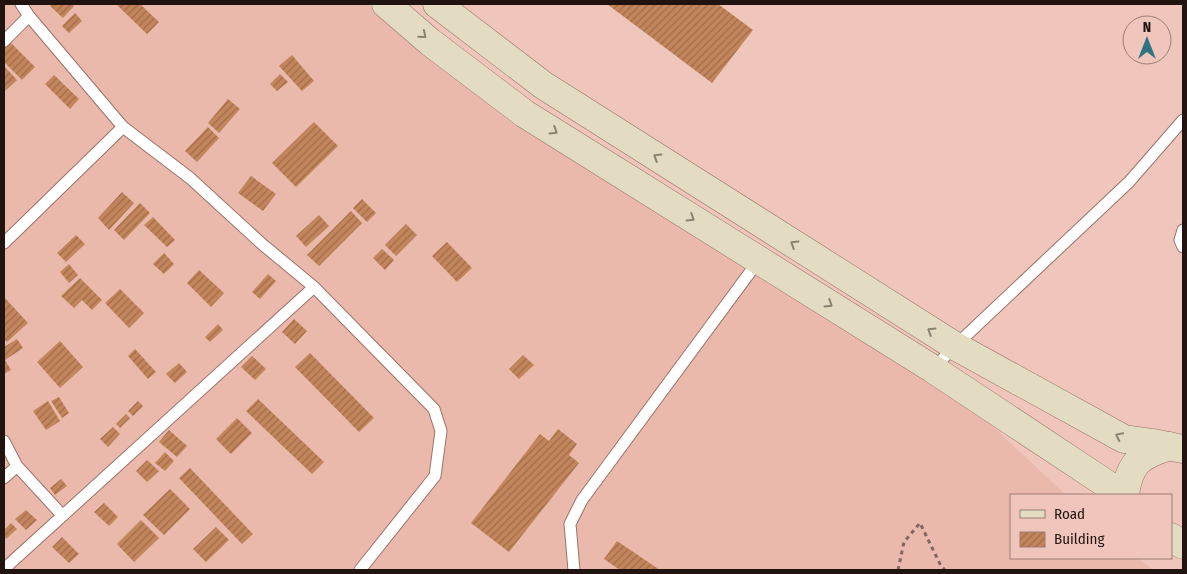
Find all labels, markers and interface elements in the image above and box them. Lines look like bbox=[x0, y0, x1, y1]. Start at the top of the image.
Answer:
north arrow bbox=[1122, 15, 1172, 65]
text: N bbox=[1143, 19, 1151, 36]
one-way arrow bbox=[417, 30, 426, 39]
one-way arrow bbox=[548, 125, 557, 135]
one-way arrow bbox=[653, 154, 662, 163]
one-way arrow bbox=[686, 211, 695, 221]
one-way arrow bbox=[790, 241, 800, 250]
one-way arrow bbox=[823, 298, 833, 307]
one-way arrow bbox=[928, 328, 937, 337]
one-way arrow bbox=[1115, 432, 1124, 442]
legend bbox=[1010, 494, 1172, 559]
text: Road bbox=[1054, 505, 1085, 523]
text: Building bbox=[1054, 530, 1105, 548]

